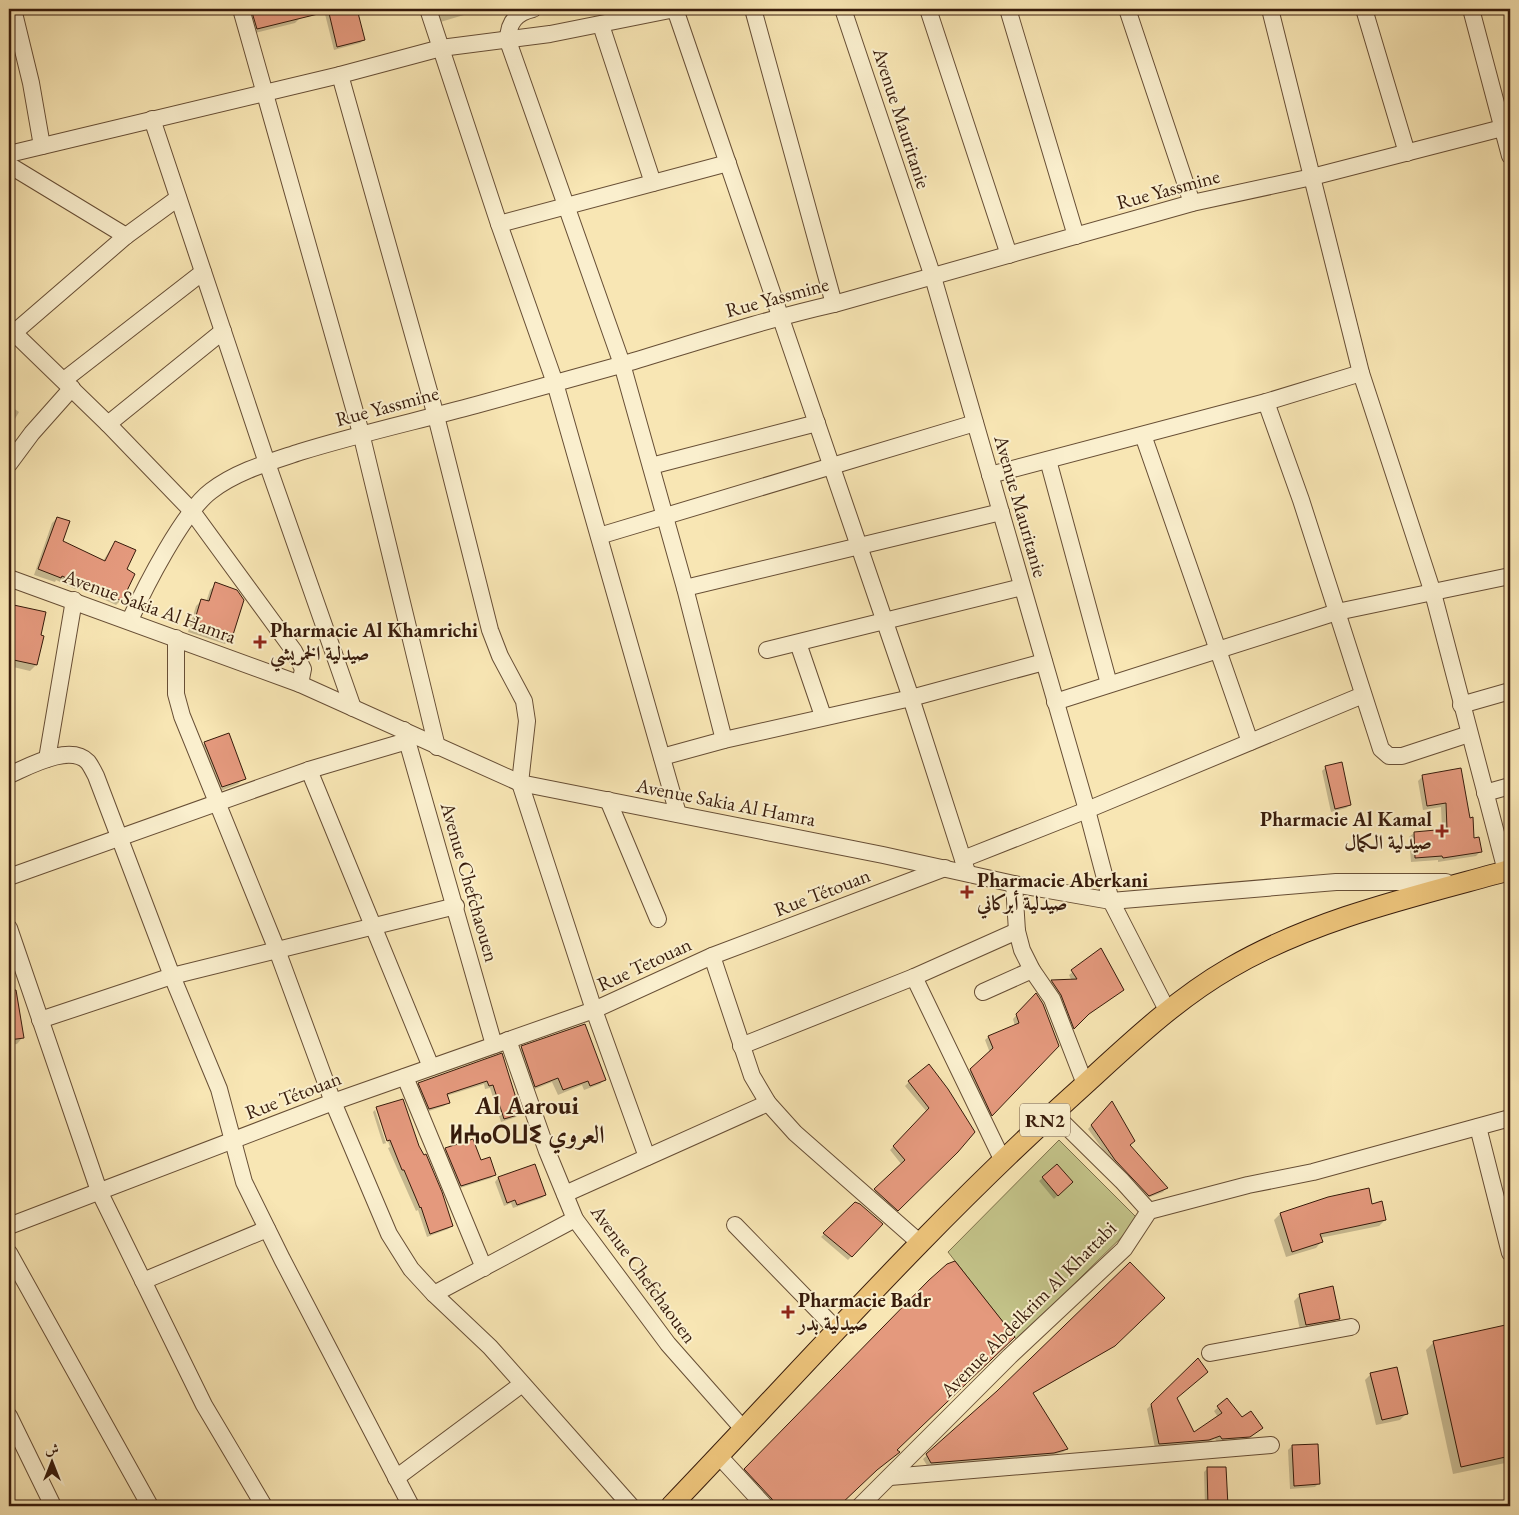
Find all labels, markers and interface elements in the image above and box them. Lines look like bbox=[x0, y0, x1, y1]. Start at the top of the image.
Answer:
street label: Avenue Mauritanie bbox=[867, 43, 937, 192]
street label: Rue Yassmine bbox=[1113, 163, 1223, 215]
street label: Rue Yassmine bbox=[722, 271, 832, 323]
street label: Rue Yassmine bbox=[332, 380, 442, 432]
street label: Avenue Mauritanie bbox=[988, 431, 1054, 580]
street label: Avenue Sakia Al Hamra bbox=[59, 562, 240, 649]
place label: Pharmacie Al Khamrichi صيدلية الخمريشي bbox=[270, 617, 478, 672]
marker: Pharmacie Al Khamrichi صيدلية الخمريشي bbox=[254, 636, 266, 648]
street label: Avenue Sakia Al Hamra bbox=[633, 772, 818, 832]
street label: Avenue Chefchaouen bbox=[435, 798, 505, 965]
place label: Pharmacie Al Kamal صيدلية الكمال bbox=[1260, 806, 1432, 855]
marker: Pharmacie Al Kamal صيدلية الكمال bbox=[1436, 825, 1448, 837]
street label: Rue Tétouan bbox=[770, 862, 874, 922]
place label: Pharmacie Aberkani صيدلية أبركاني bbox=[976, 867, 1148, 919]
marker: Pharmacie Aberkani صيدلية أبركاني bbox=[961, 886, 973, 898]
street label: Rue Tetouan bbox=[593, 931, 696, 997]
street label: Rue Tétouan bbox=[241, 1065, 345, 1125]
district label: Al Aaroui ⵍⵄⴰⵔⵡⵉ العروي bbox=[449, 1089, 605, 1154]
road number: RN2 bbox=[1020, 1104, 1070, 1136]
street label: Avenue Chefchaouen bbox=[584, 1199, 703, 1349]
street label: Avenue Abdelkrim Al Khattabi bbox=[934, 1215, 1122, 1403]
place label: Pharmacie Badr صيدلية بدر bbox=[796, 1287, 932, 1336]
marker: Pharmacie Badr صيدلية بدر bbox=[782, 1306, 794, 1318]
north arrow bbox=[28, 1438, 78, 1488]
text: ش bbox=[45, 1440, 59, 1458]

